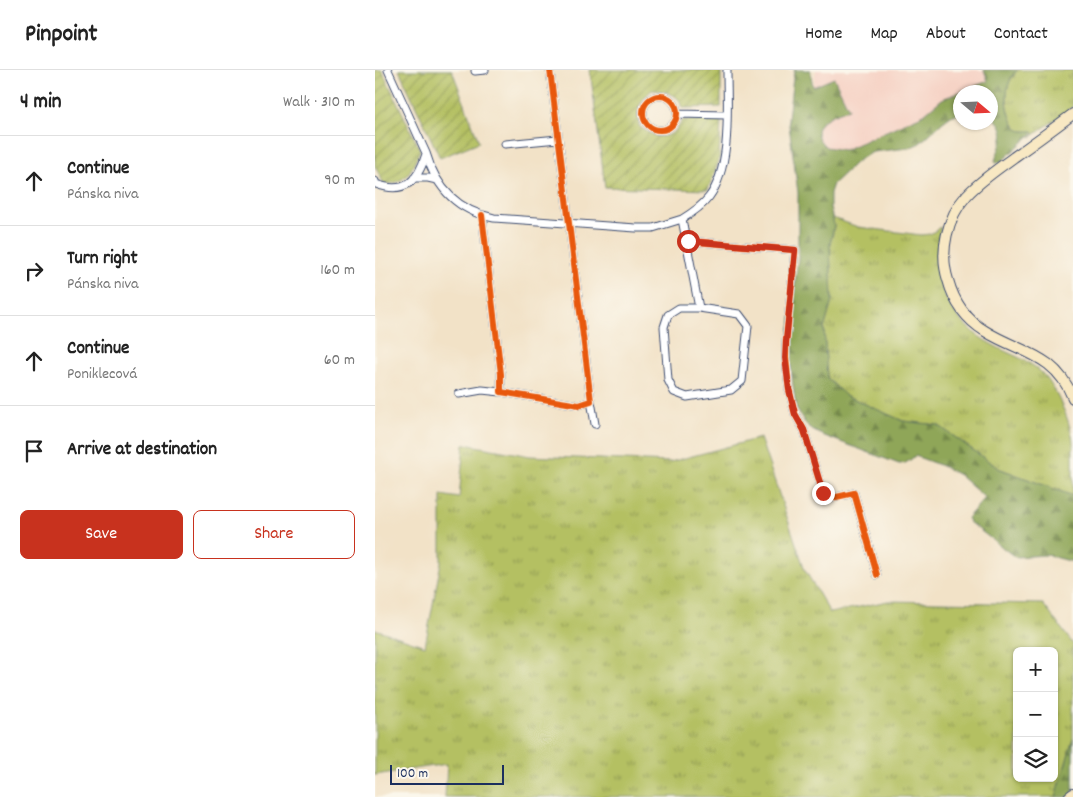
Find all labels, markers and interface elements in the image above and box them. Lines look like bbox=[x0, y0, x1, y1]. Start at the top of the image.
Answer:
text: Pinpoint bbox=[25, 18, 97, 52]
text: Home bbox=[805, 22, 842, 47]
text: Map bbox=[870, 22, 898, 47]
text: About bbox=[926, 22, 966, 47]
text: Contact bbox=[994, 22, 1048, 47]
north arrow bbox=[953, 85, 998, 130]
text: 4 min bbox=[20, 88, 62, 118]
text: Walk · 310 m bbox=[283, 91, 355, 114]
text: Continue bbox=[67, 156, 129, 183]
icon: ahead bbox=[20, 167, 48, 195]
text: 90 m bbox=[324, 169, 355, 192]
text: Pánska niva bbox=[67, 183, 139, 206]
route start bbox=[677, 230, 700, 253]
text: Turn right bbox=[67, 246, 138, 273]
icon: right bbox=[20, 257, 48, 285]
text: 160 m bbox=[320, 259, 355, 282]
text: Pánska niva bbox=[67, 273, 139, 296]
text: Continue bbox=[67, 336, 129, 363]
icon: ahead bbox=[20, 347, 48, 375]
text: 60 m bbox=[324, 349, 355, 372]
text: Poniklecová bbox=[67, 363, 137, 386]
icon: arrive bbox=[20, 437, 48, 465]
text: Arrive at destination bbox=[67, 437, 217, 464]
route end bbox=[812, 482, 835, 505]
button: Save bbox=[20, 510, 183, 559]
button: Share bbox=[193, 510, 355, 559]
map controls bbox=[1013, 647, 1058, 782]
button: + bbox=[1013, 647, 1058, 692]
button: − bbox=[1013, 692, 1058, 737]
button: layers bbox=[1013, 737, 1058, 782]
scale bar bbox=[390, 762, 504, 785]
text: 100 m bbox=[397, 764, 428, 784]

